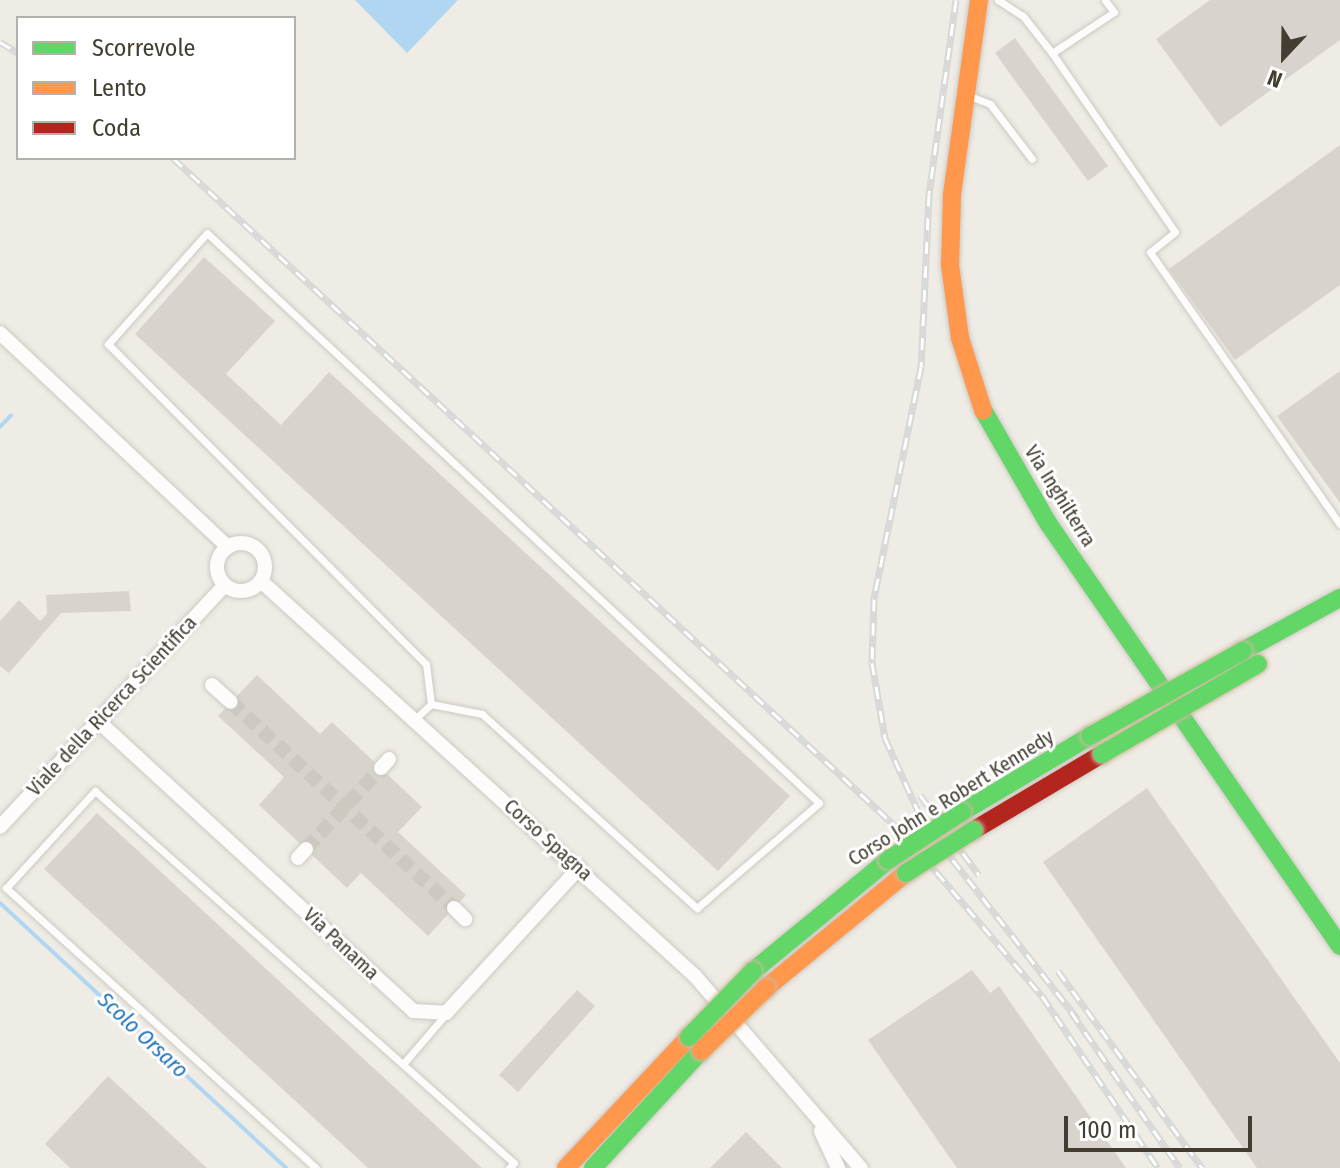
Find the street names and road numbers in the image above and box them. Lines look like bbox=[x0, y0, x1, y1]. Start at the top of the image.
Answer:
street label: Via Inghilterra bbox=[1019, 441, 1101, 551]
street label: Viale della Ricerca Scientifica bbox=[22, 611, 202, 801]
street label: Corso John e Robert Kennedy bbox=[844, 725, 1058, 871]
street label: Corso Spagna bbox=[499, 794, 597, 886]
street label: Via Panama bbox=[298, 903, 384, 985]

